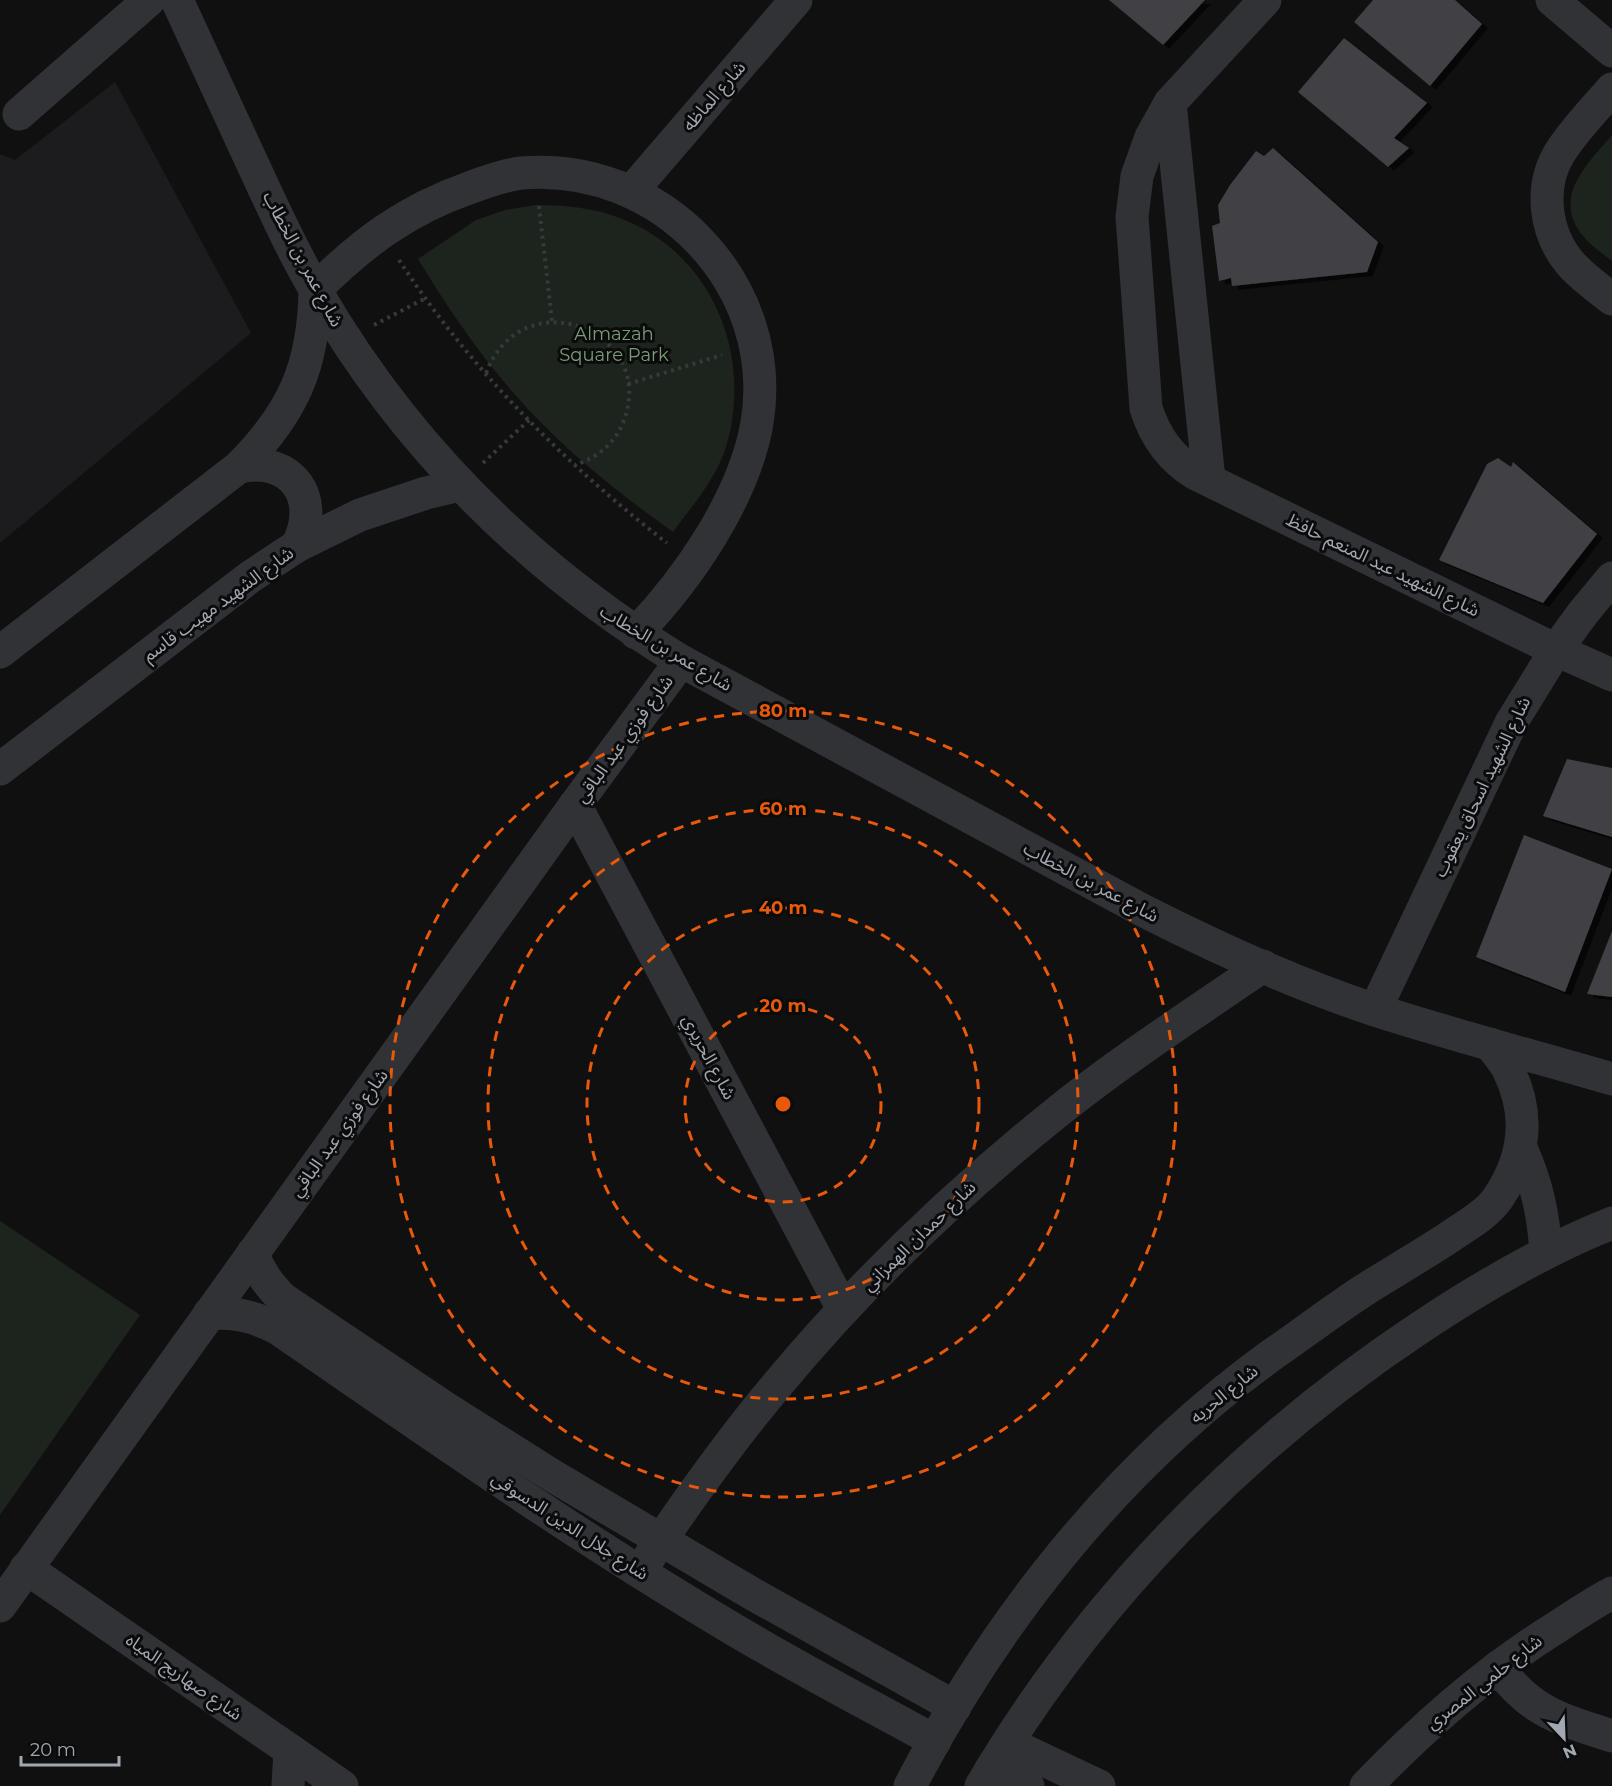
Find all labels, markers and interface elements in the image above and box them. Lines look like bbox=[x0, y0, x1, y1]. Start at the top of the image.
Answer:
street label: شارع الماظه bbox=[678, 57, 753, 137]
street label: شارع عمر بن الخطاب bbox=[255, 188, 348, 332]
park label: Almazah Square Park bbox=[559, 323, 669, 366]
street label: شارع الشهيد عبد المنعم حافظ bbox=[1281, 509, 1483, 624]
street label: شارع الشهيد مهيب قاسم bbox=[138, 542, 300, 669]
street label: شارع عمر بن الخطاب bbox=[594, 600, 736, 699]
street label: شارع فوزي عبد الباقي bbox=[570, 671, 680, 809]
street label: شارع الشهيد اسحاق يعقوب bbox=[1429, 693, 1538, 882]
text: 80 m bbox=[759, 700, 807, 722]
text: 60 m bbox=[759, 798, 807, 820]
street label: شارع عمر بن الخطاب bbox=[1018, 837, 1162, 930]
text: 40 m bbox=[759, 897, 807, 919]
text: 20 m bbox=[760, 995, 806, 1017]
street label: شارع الحريري bbox=[675, 1011, 741, 1105]
street label: شارع فوزي عبد الباقي bbox=[285, 1065, 395, 1203]
centre of rings bbox=[773, 1094, 793, 1114]
street label: شارع حمدان الهمزاني bbox=[858, 1176, 982, 1298]
street label: شارع الحريه bbox=[1186, 1360, 1264, 1430]
street label: شارع جلال الدين الدسوقي bbox=[486, 1467, 653, 1587]
street label: شارع صهاريج المياه bbox=[120, 1629, 246, 1728]
street label: شارع حلمي المصري bbox=[1422, 1630, 1548, 1737]
north arrow bbox=[1534, 1708, 1594, 1768]
scale bar bbox=[21, 1729, 118, 1767]
text: 20 m bbox=[30, 1739, 76, 1761]
text: N bbox=[1560, 1740, 1579, 1763]

